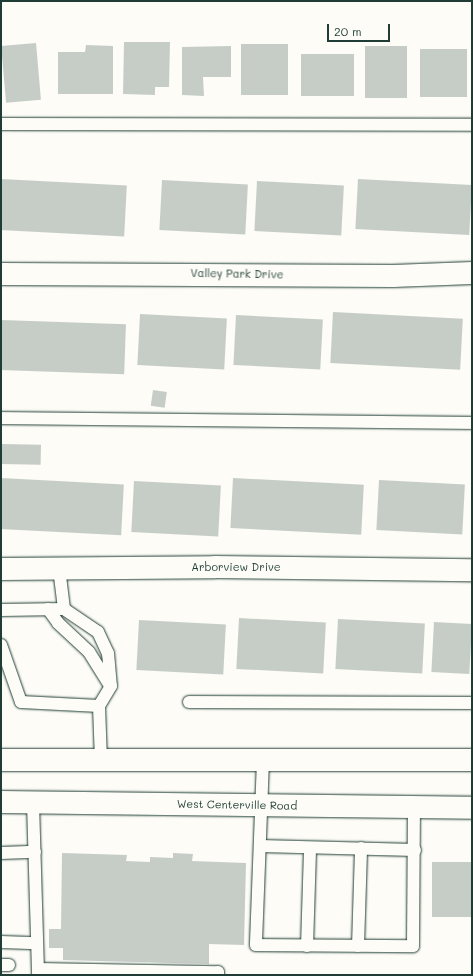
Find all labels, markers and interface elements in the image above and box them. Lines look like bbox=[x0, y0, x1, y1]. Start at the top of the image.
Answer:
scale bar bbox=[329, 16, 392, 42]
text: 20 m bbox=[334, 23, 362, 39]
street label: Valley Park Drive bbox=[190, 267, 284, 281]
street label: Arborview Drive bbox=[191, 560, 281, 574]
street label: West Centerville Road bbox=[177, 797, 297, 813]

